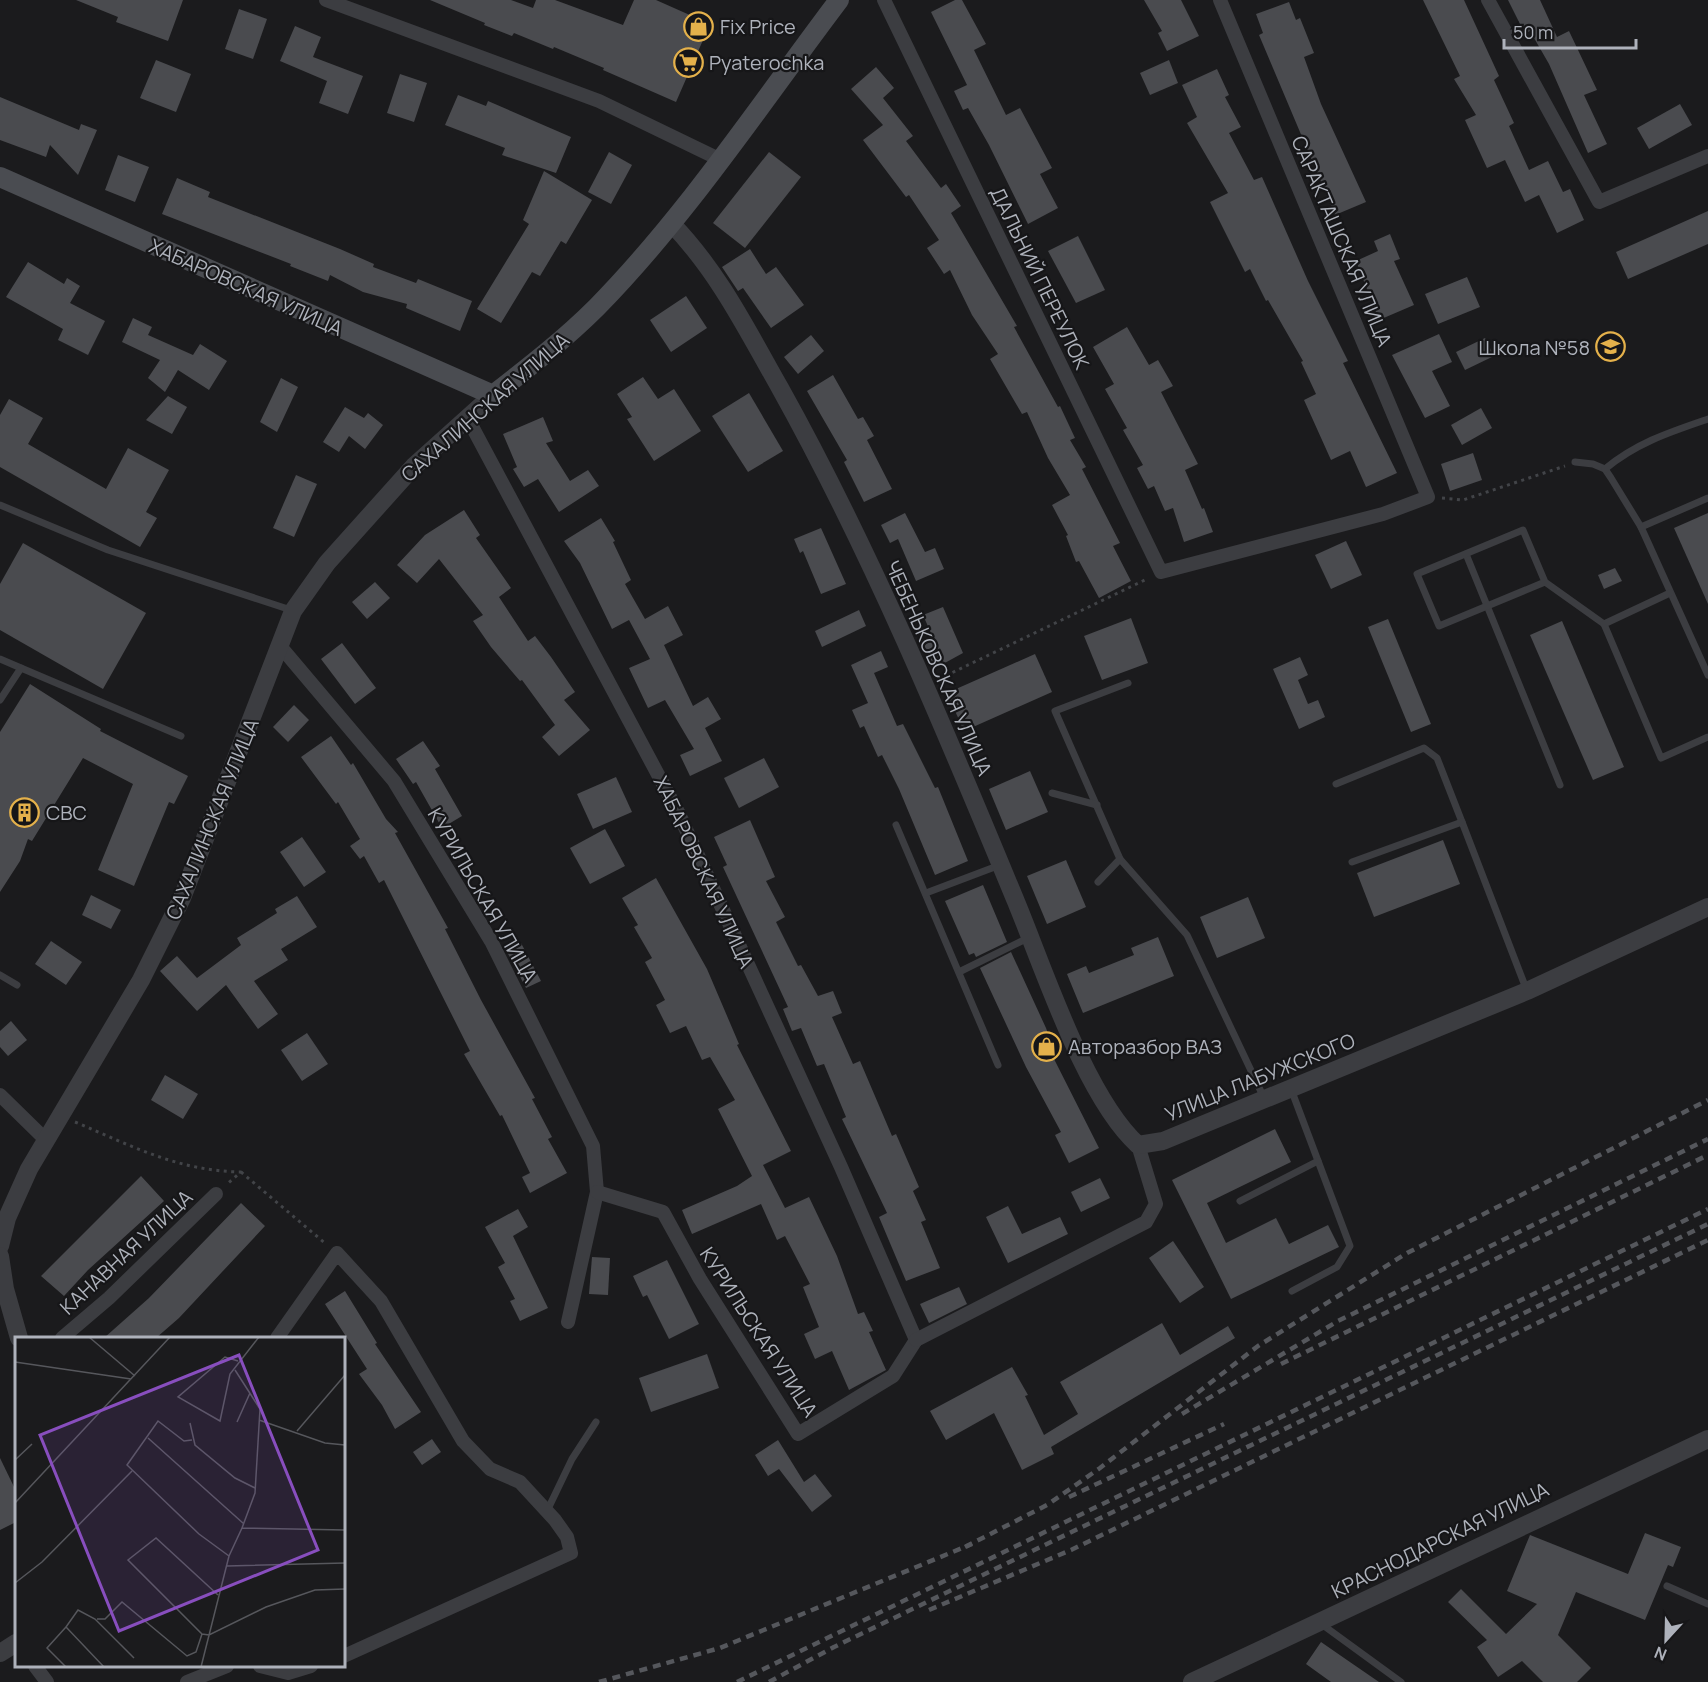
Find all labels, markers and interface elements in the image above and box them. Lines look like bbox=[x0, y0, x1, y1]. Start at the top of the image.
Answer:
shop icon: Fix Price bbox=[683, 10, 715, 42]
scale bar bbox=[1504, 12, 1636, 50]
place label: Fix Price bbox=[720, 13, 796, 40]
text: 50 m bbox=[1513, 20, 1553, 44]
supermarket icon: Pyaterochka bbox=[672, 46, 704, 78]
place label: Pyaterochka bbox=[709, 49, 824, 76]
street label: САРАКТАШСКАЯ УЛИЦА bbox=[1285, 132, 1399, 351]
street label: ДАЛЬНИЙ ПЕРЕУЛОК bbox=[984, 182, 1096, 374]
street label: ХАБАРОВСКАЯ УЛИЦА bbox=[145, 232, 347, 342]
street label: САХАЛИНСКАЯ УЛИЦА bbox=[395, 326, 575, 488]
school or university icon: Школа №58 bbox=[1595, 331, 1627, 363]
place label: Школа №58 bbox=[1478, 334, 1590, 361]
street label: ЧЕБЕНЬКОВСКАЯ УЛИЦА bbox=[879, 556, 999, 780]
street label: САХАЛИНСКАЯ УЛИЦА bbox=[159, 714, 265, 924]
street label: ХАБАРОВСКАЯ УЛИЦА bbox=[648, 772, 761, 973]
building icon: СВС bbox=[9, 796, 41, 828]
place label: СВС bbox=[46, 799, 87, 826]
street label: КУРИЛЬСКАЯ УЛИЦА bbox=[422, 803, 544, 988]
street label: УЛИЦА ЛАБУЖСКОГО bbox=[1161, 1027, 1359, 1127]
shop icon: Авторазбор ВАЗ bbox=[1031, 1030, 1063, 1062]
place label: Авторазбор ВАЗ bbox=[1068, 1033, 1222, 1060]
street label: КАНАВНАЯ УЛИЦА bbox=[54, 1183, 198, 1320]
street label: КУРИЛЬСКАЯ УЛИЦА bbox=[694, 1242, 824, 1422]
inset map bbox=[15, 1337, 345, 1667]
street label: КРАСНОДАРСКАЯ УЛИЦА bbox=[1327, 1475, 1553, 1604]
north arrow bbox=[1636, 1610, 1696, 1670]
text: N bbox=[1651, 1642, 1670, 1666]

